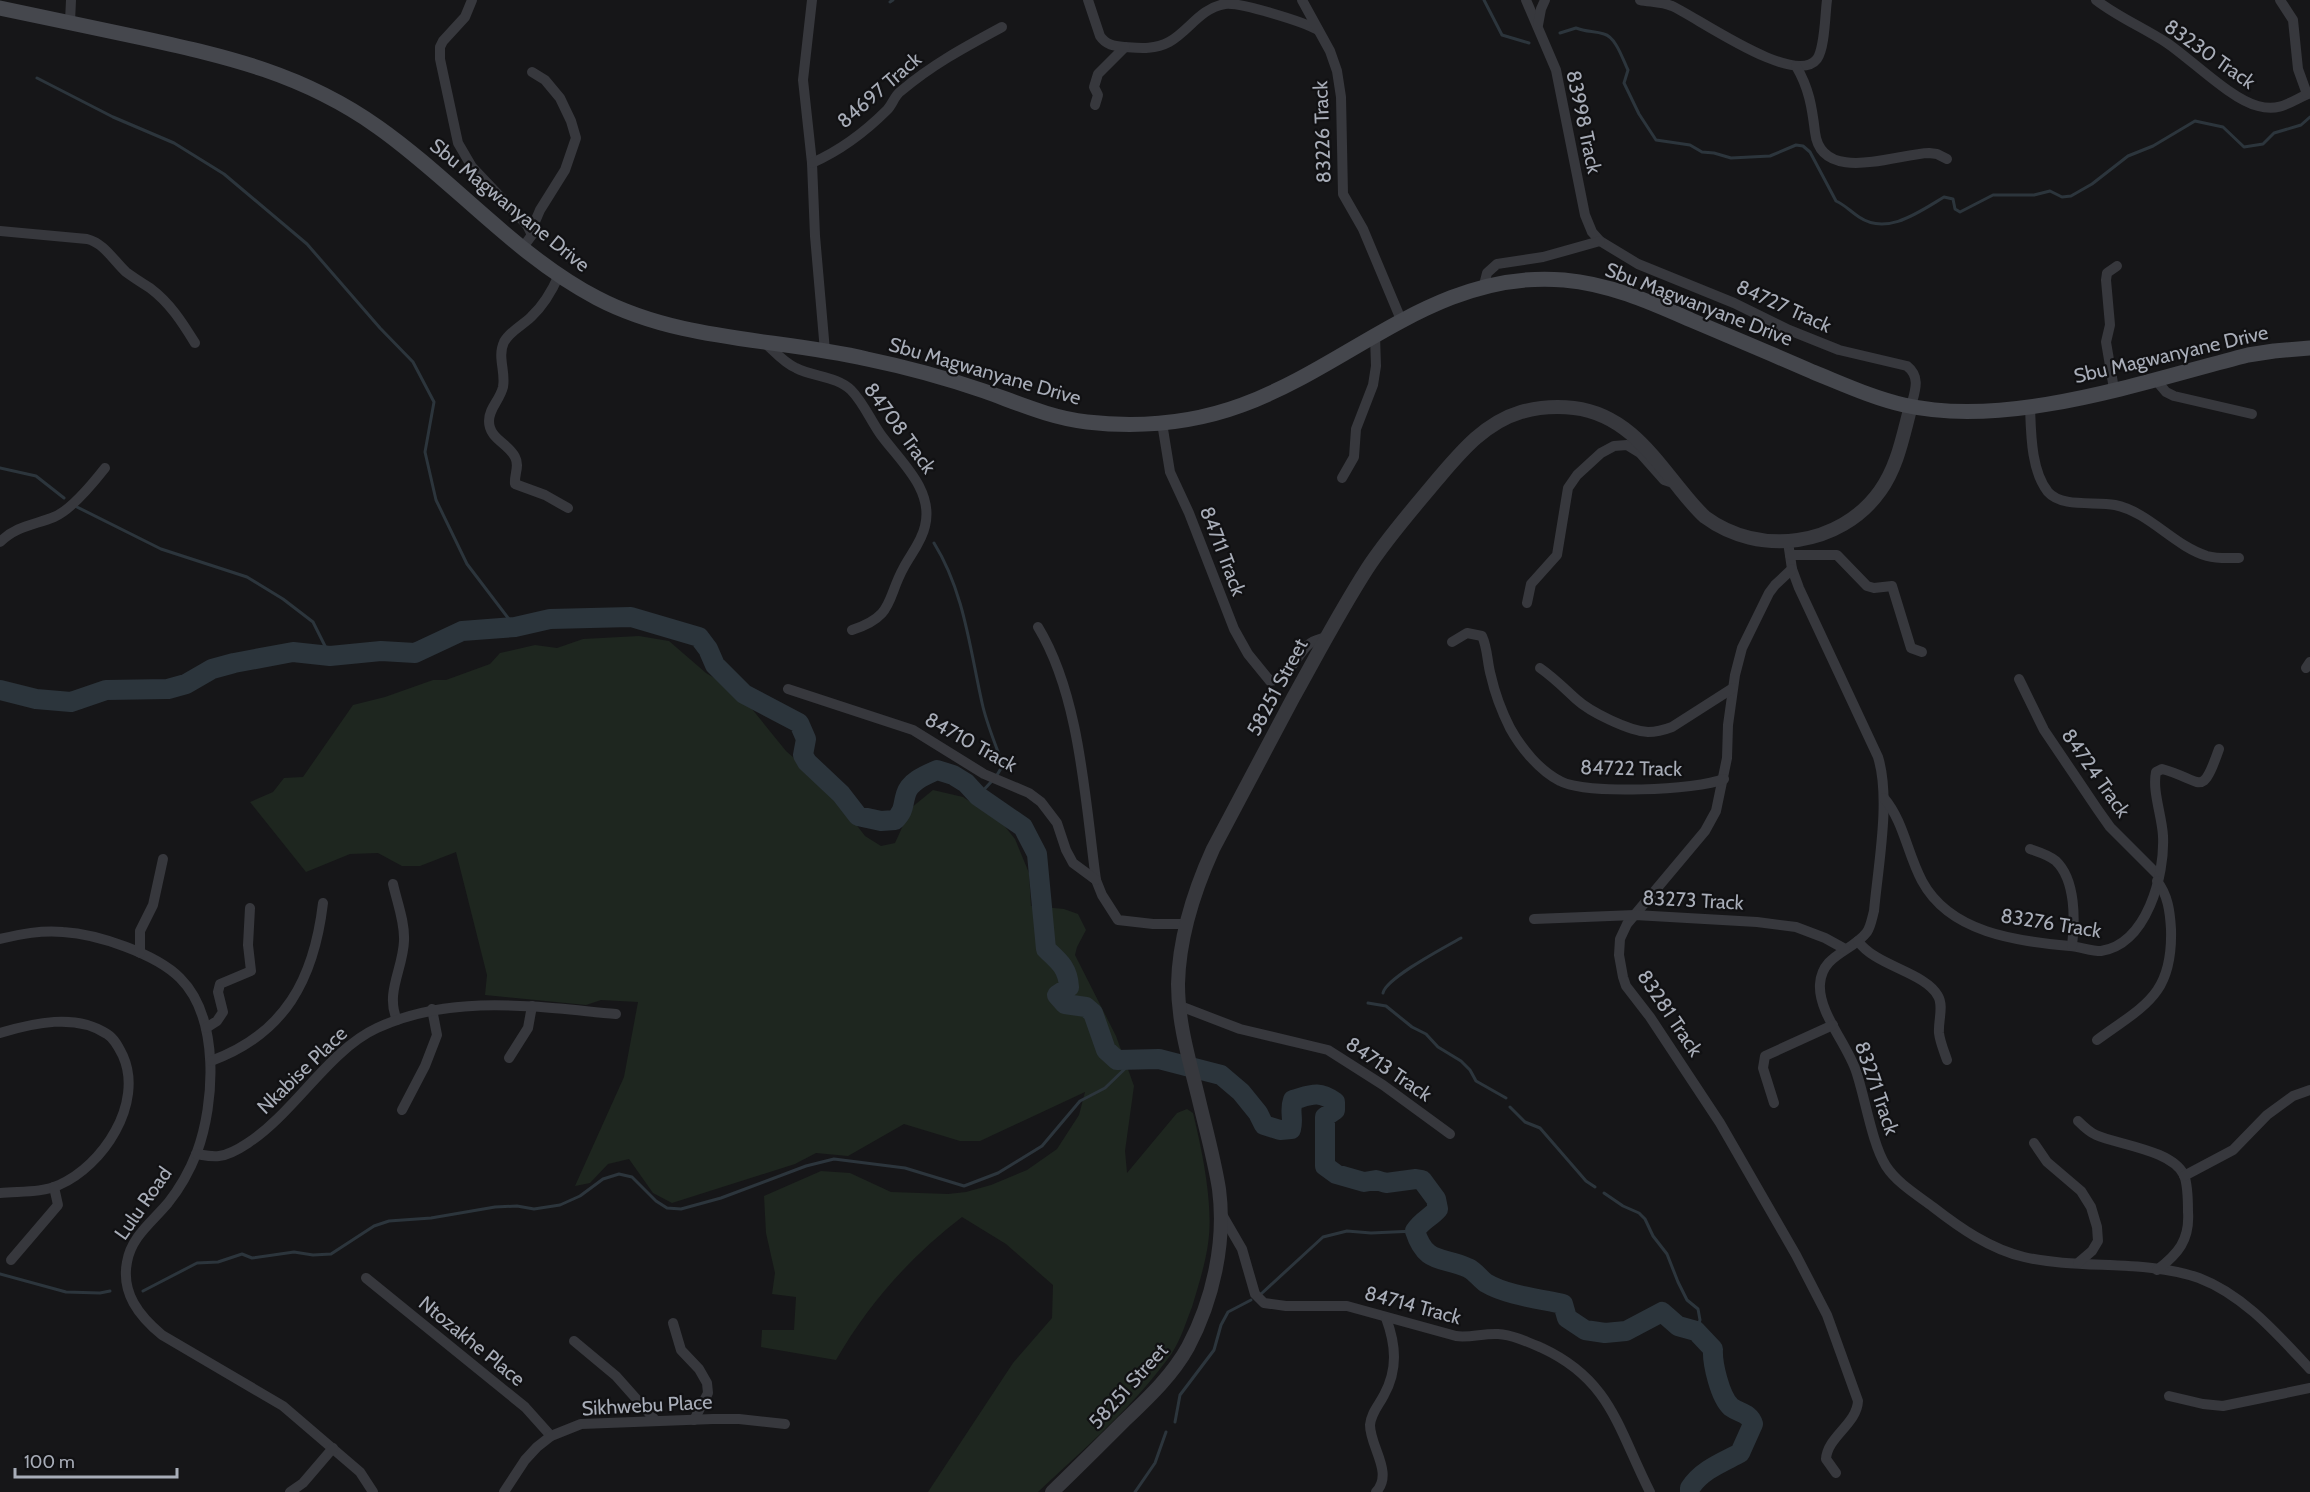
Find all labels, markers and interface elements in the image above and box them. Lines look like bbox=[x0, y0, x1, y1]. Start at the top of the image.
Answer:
street label: 83230 Track bbox=[2160, 14, 2260, 94]
street label: 84697 Track bbox=[832, 47, 926, 133]
street label: 83998 Track bbox=[1561, 68, 1607, 176]
street label: 83226 Track bbox=[1308, 80, 1336, 184]
street label: Sbu Magwanyane Drive bbox=[425, 133, 595, 277]
street label: Sbu Magwanyane Drive bbox=[1602, 257, 1796, 351]
street label: 84727 Track bbox=[1733, 274, 1835, 338]
street label: Sbu Magwanyane Drive bbox=[2072, 320, 2270, 388]
street label: Sbu Magwanyane Drive bbox=[886, 332, 1084, 410]
street label: 84708 Track bbox=[859, 378, 941, 478]
street label: 84711 Track bbox=[1195, 503, 1251, 599]
street label: 58251 Street bbox=[1241, 634, 1313, 740]
street label: 84710 Track bbox=[921, 707, 1021, 777]
street label: 84724 Track bbox=[2057, 724, 2135, 822]
street label: 84722 Track bbox=[1580, 755, 1682, 781]
street label: 83273 Track bbox=[1642, 885, 1744, 915]
street label: 83276 Track bbox=[1999, 903, 2103, 943]
street label: 83281 Track bbox=[1632, 965, 1708, 1061]
street label: Nkabise Place bbox=[252, 1021, 352, 1119]
street label: 84713 Track bbox=[1342, 1032, 1436, 1106]
street label: 83271 Track bbox=[1850, 1038, 1904, 1138]
street label: Lulu Road bbox=[109, 1162, 177, 1244]
street label: 84714 Track bbox=[1362, 1281, 1464, 1329]
street label: Ntozakhe Place bbox=[414, 1291, 530, 1391]
street label: 58251 Street bbox=[1083, 1338, 1173, 1434]
street label: Sikhwebu Place bbox=[581, 1390, 713, 1420]
scale bar bbox=[15, 1441, 177, 1479]
text: 100 m bbox=[24, 1451, 75, 1473]

